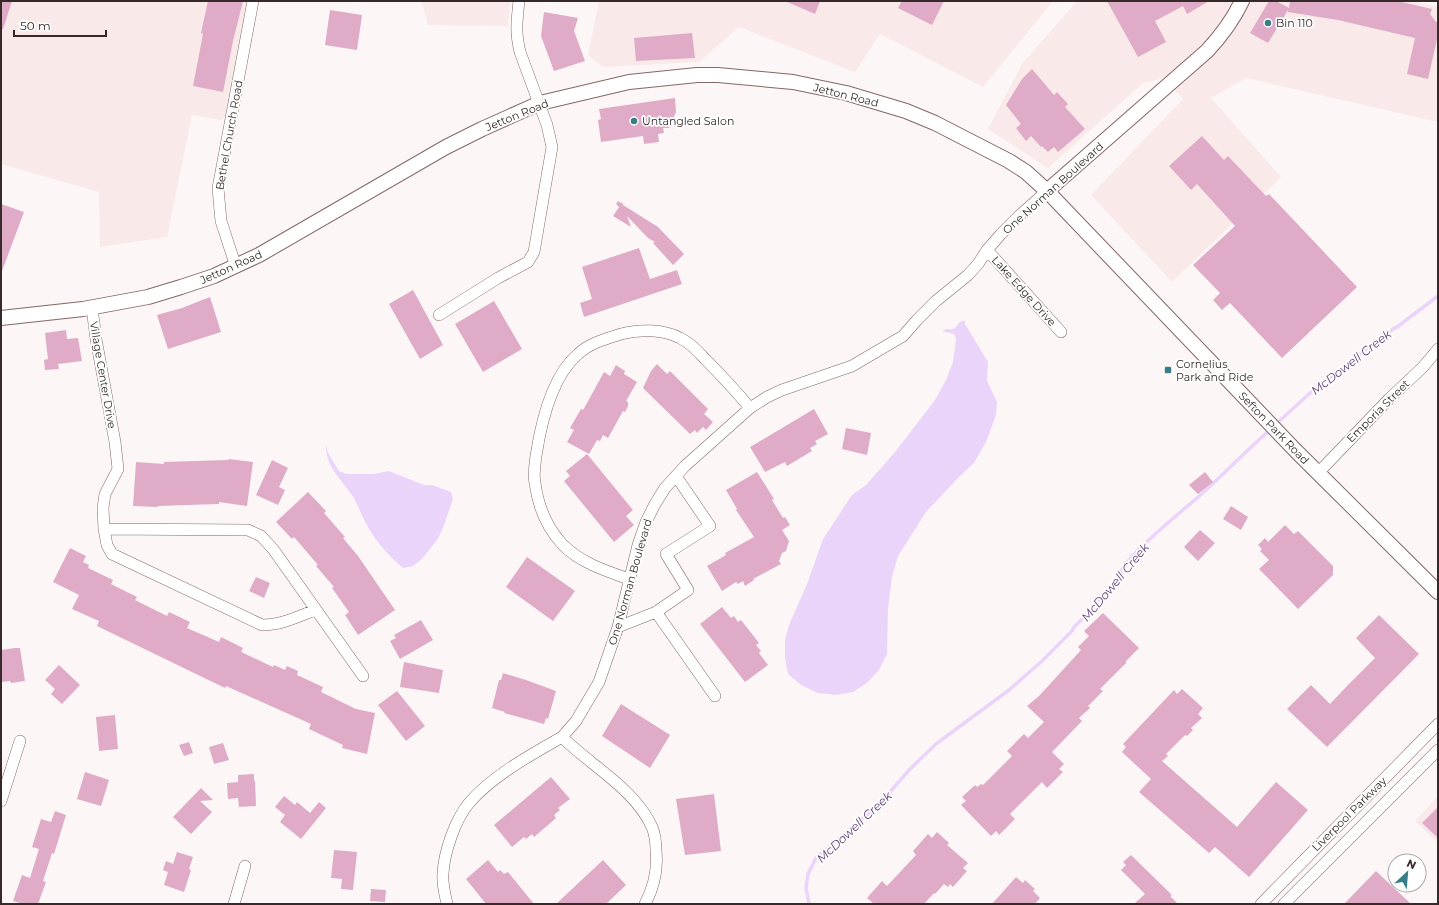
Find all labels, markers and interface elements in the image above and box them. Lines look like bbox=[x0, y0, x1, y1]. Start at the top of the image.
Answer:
scale bar bbox=[14, 12, 106, 38]
place label: Bin 110 bbox=[1276, 16, 1313, 30]
text: 50 m bbox=[20, 18, 51, 33]
marker: Bin 110 bbox=[1263, 18, 1273, 28]
street label: Bethel Church Road bbox=[212, 79, 246, 191]
street label: Jetton Road bbox=[811, 80, 880, 110]
street label: Jetton Road bbox=[483, 96, 551, 134]
place label: Untangled Salon bbox=[642, 114, 734, 128]
marker: Untangled Salon bbox=[629, 116, 639, 126]
street label: One Norman Boulevard bbox=[1000, 139, 1106, 237]
street label: Jetton Road bbox=[197, 247, 264, 287]
street label: Lake Edge Drive bbox=[989, 253, 1059, 329]
street label: Village Center Drive bbox=[87, 320, 119, 430]
water label: McDowell Creek bbox=[1308, 326, 1395, 398]
place label: Cornelius Park and Ride bbox=[1176, 357, 1254, 384]
marker: Cornelius Park and Ride bbox=[1163, 365, 1173, 375]
street label: Emporia Street bbox=[1344, 376, 1413, 445]
street label: Sefton Park Road bbox=[1236, 389, 1312, 467]
street label: One Norman Boulevard bbox=[605, 517, 655, 647]
water label: McDowell Creek bbox=[1078, 539, 1153, 624]
street label: Liverpool Parkway bbox=[1309, 774, 1389, 854]
water label: McDowell Creek bbox=[813, 788, 895, 866]
north arrow bbox=[1387, 853, 1427, 893]
text: N bbox=[1404, 856, 1418, 872]

